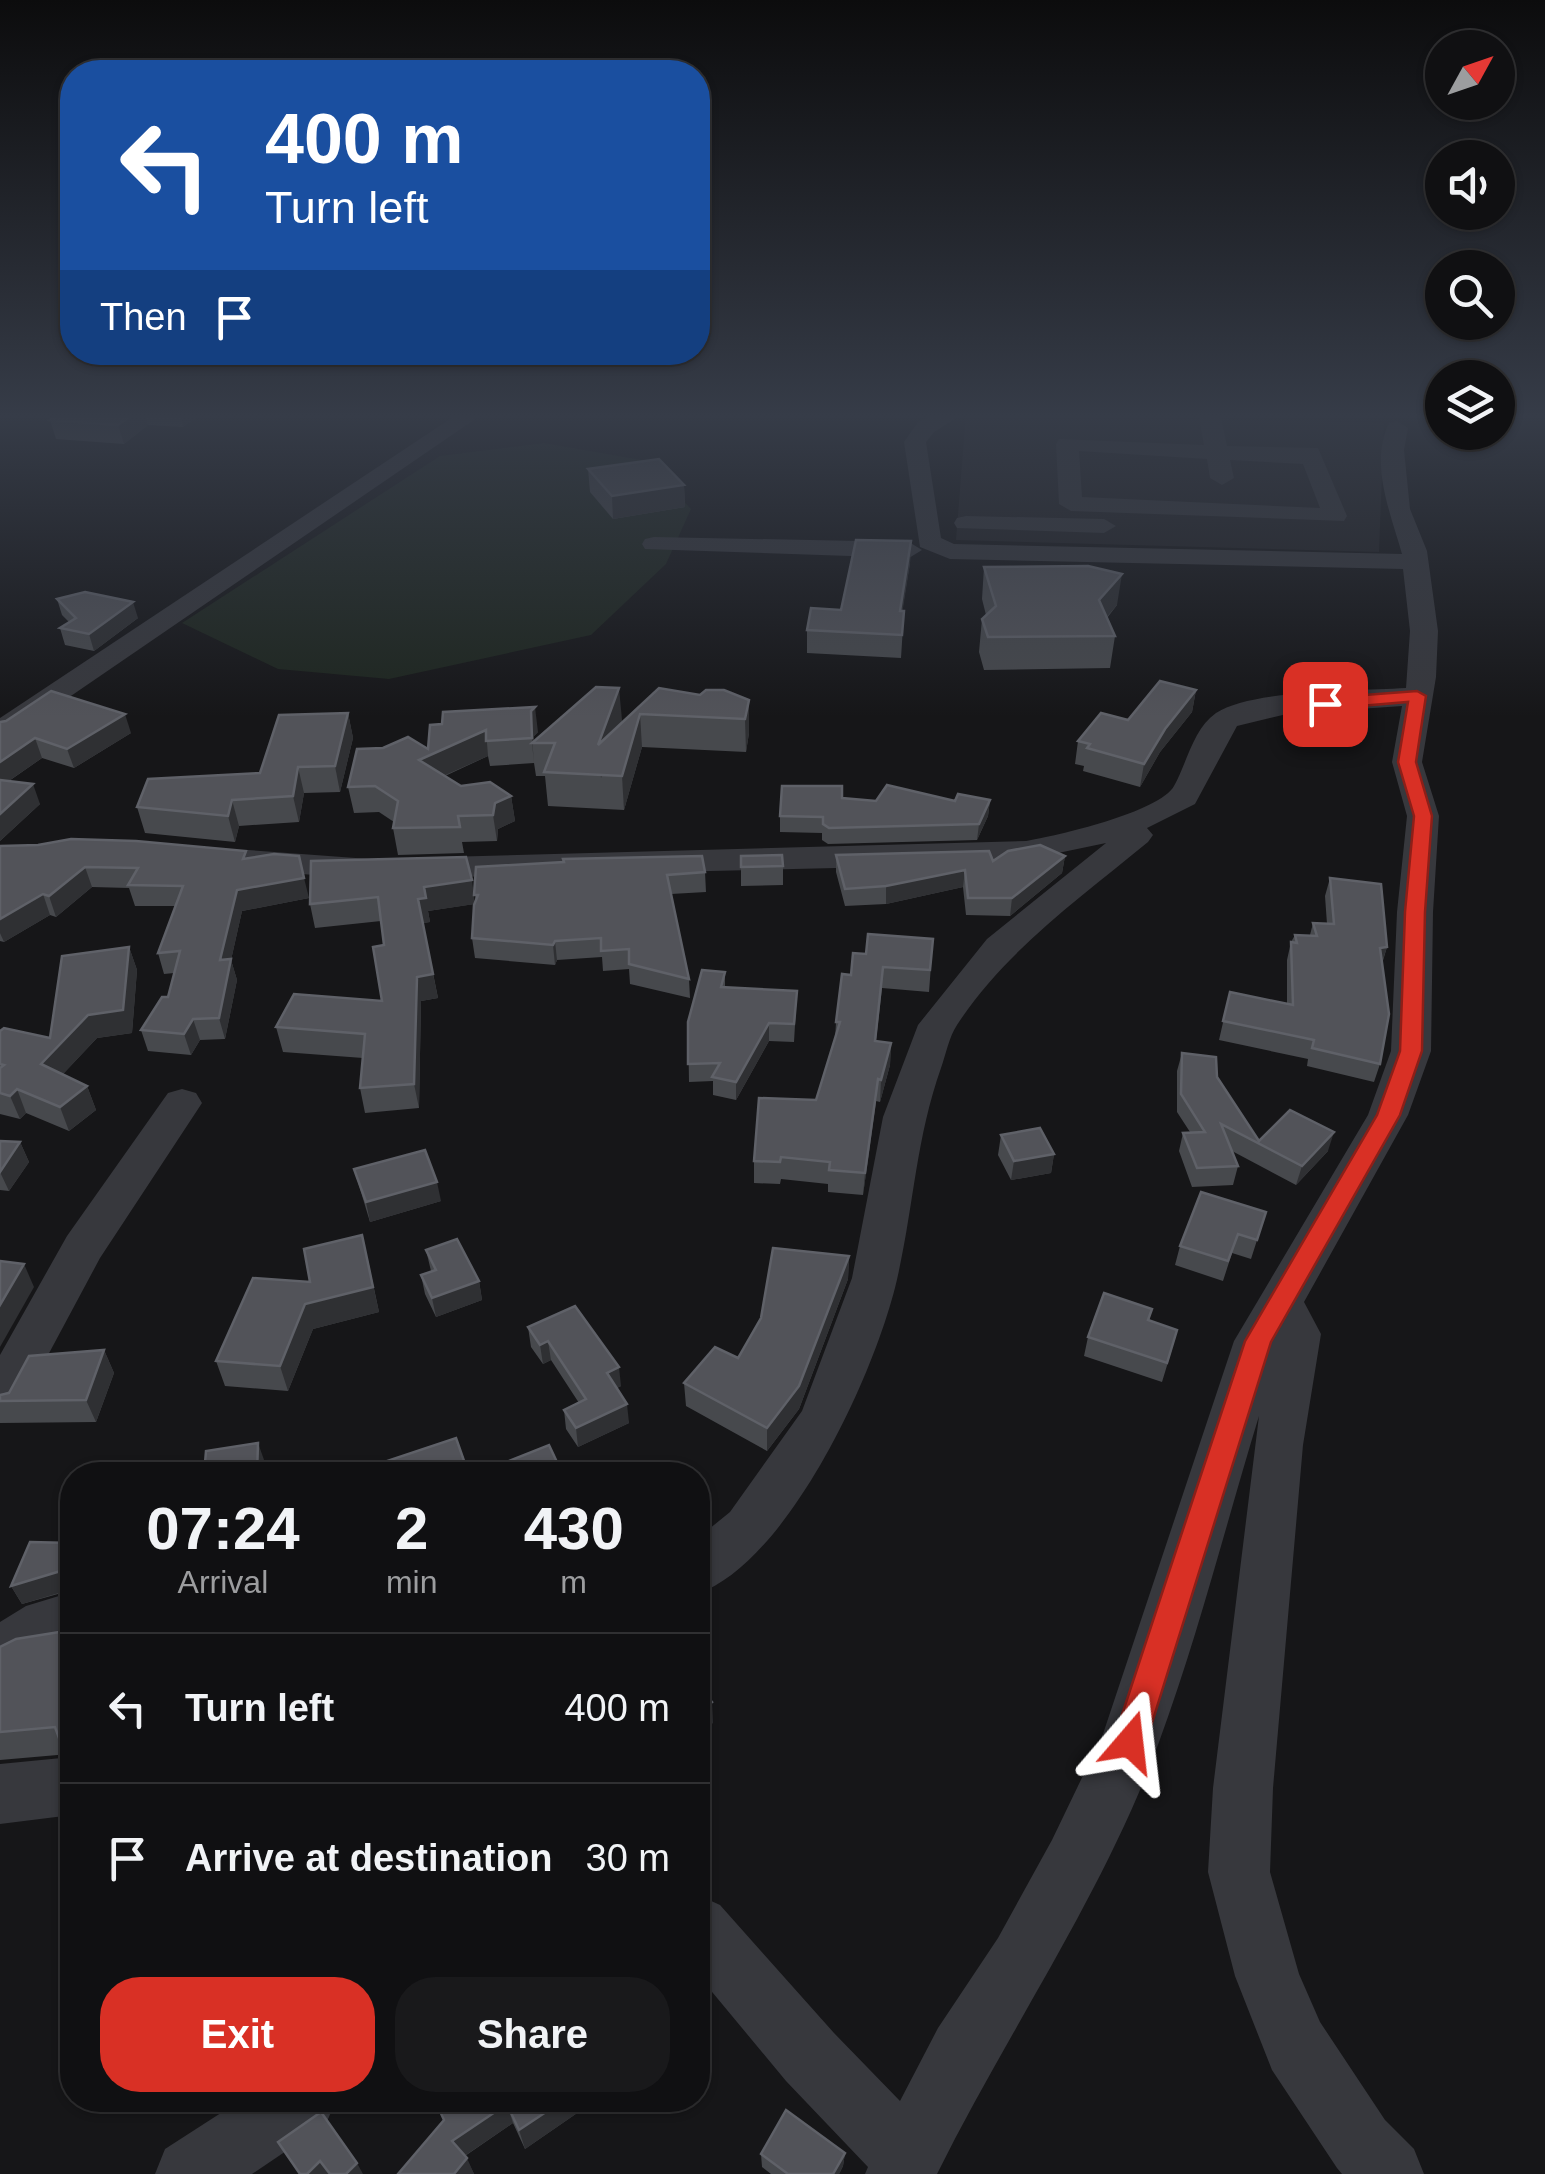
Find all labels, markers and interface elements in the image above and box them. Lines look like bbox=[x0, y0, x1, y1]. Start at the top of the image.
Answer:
north arrow bbox=[1425, 30, 1515, 120]
map controls bbox=[1425, 30, 1515, 450]
icon: left bbox=[100, 100, 230, 230]
text: 400 m bbox=[265, 100, 463, 178]
button: sound bbox=[1425, 140, 1515, 230]
text: Turn left bbox=[265, 182, 428, 233]
button: search bbox=[1425, 250, 1515, 340]
icon: arrive bbox=[207, 290, 262, 345]
text: Then bbox=[100, 296, 187, 338]
button: layers bbox=[1425, 360, 1515, 450]
pin bbox=[1283, 662, 1368, 747]
icon: arrive bbox=[1298, 677, 1353, 732]
text: 07:24 bbox=[146, 1495, 300, 1562]
text: 2 bbox=[395, 1495, 428, 1562]
text: 430 bbox=[524, 1495, 624, 1562]
text: Arrival bbox=[178, 1564, 268, 1600]
text: min bbox=[386, 1564, 437, 1600]
text: m bbox=[560, 1564, 587, 1600]
icon: left bbox=[100, 1681, 155, 1736]
text: Turn left bbox=[185, 1687, 334, 1729]
text: 400 m bbox=[564, 1687, 670, 1729]
position arrow bbox=[1078, 1690, 1182, 1794]
icon: arrive bbox=[100, 1831, 155, 1886]
text: Arrive at destination bbox=[185, 1837, 552, 1879]
text: 30 m bbox=[586, 1837, 670, 1879]
button: Exit bbox=[100, 1977, 375, 2092]
button: Share bbox=[395, 1977, 670, 2092]

